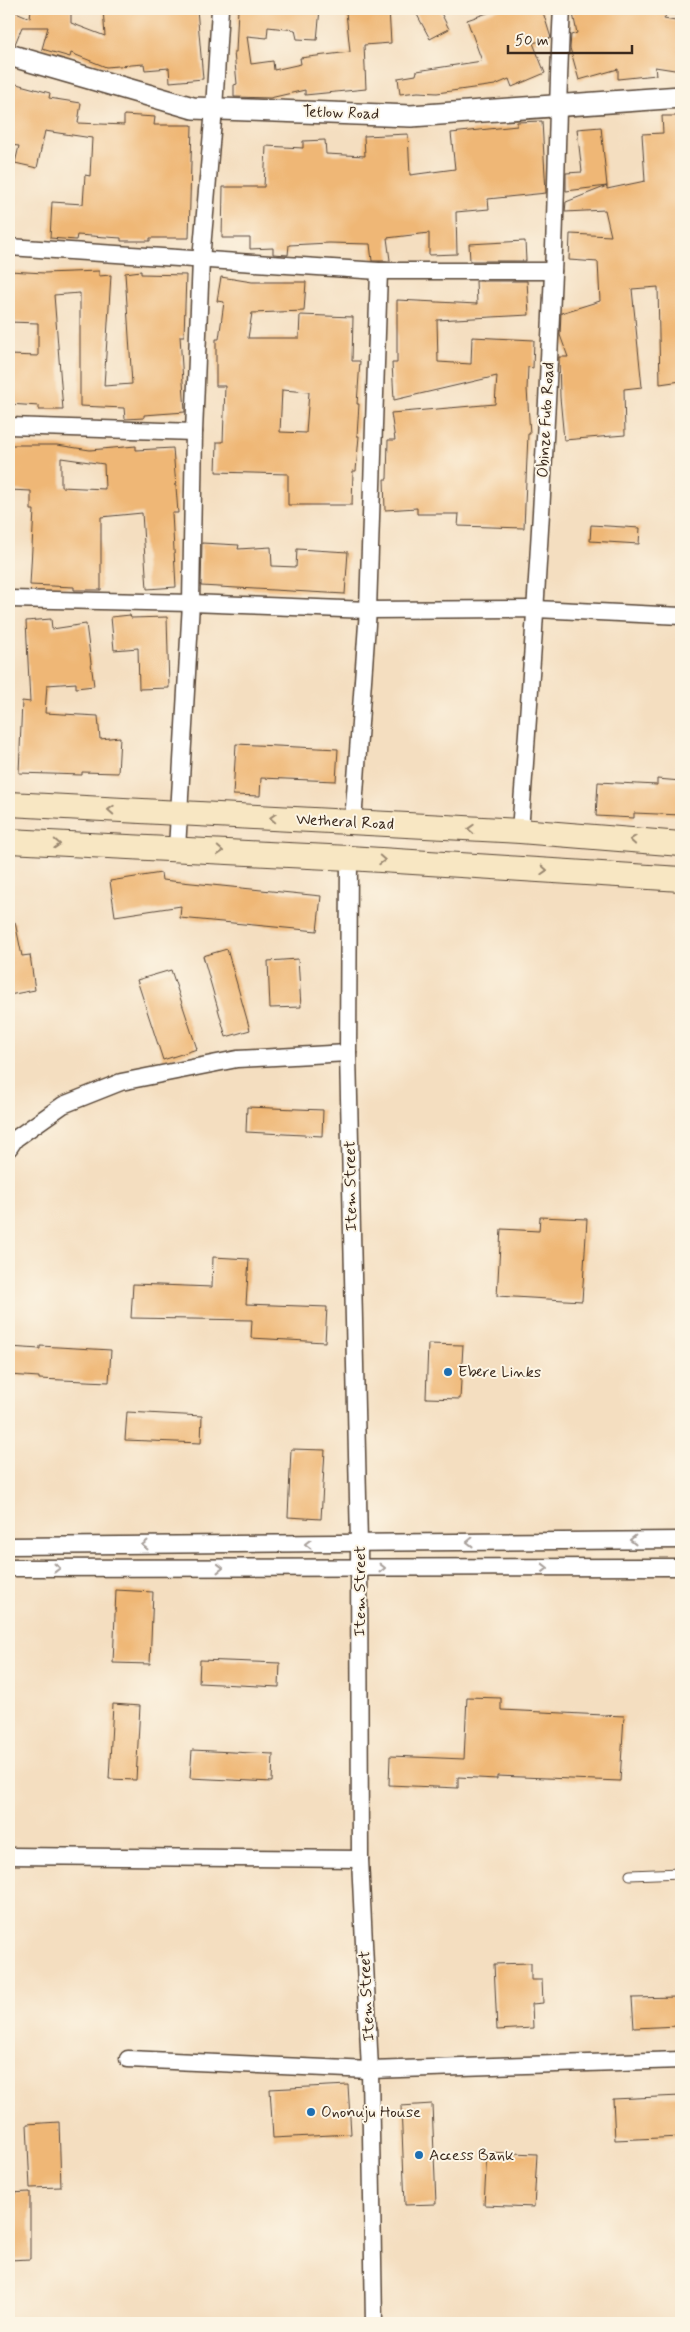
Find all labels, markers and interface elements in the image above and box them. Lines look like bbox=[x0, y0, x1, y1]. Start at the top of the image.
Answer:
scale bar bbox=[508, 22, 631, 54]
text: 50 m bbox=[515, 31, 549, 51]
street label: Tetlow Road bbox=[302, 101, 380, 125]
street label: Obinze Futo Road bbox=[532, 362, 560, 478]
one-way arrow bbox=[107, 804, 115, 815]
street label: Wetheral Road bbox=[295, 809, 395, 835]
one-way arrow bbox=[269, 813, 277, 824]
one-way arrow bbox=[466, 823, 474, 834]
one-way arrow bbox=[628, 835, 636, 846]
one-way arrow bbox=[54, 838, 62, 849]
one-way arrow bbox=[216, 846, 224, 857]
one-way arrow bbox=[378, 855, 386, 866]
one-way arrow bbox=[540, 864, 548, 875]
street label: Item Street bbox=[340, 1140, 362, 1232]
place label: Ebere Links bbox=[458, 1362, 541, 1383]
marker: Ebere Links bbox=[442, 1366, 454, 1378]
one-way arrow bbox=[628, 1535, 636, 1546]
one-way arrow bbox=[466, 1537, 474, 1547]
one-way arrow bbox=[303, 1539, 311, 1549]
one-way arrow bbox=[141, 1540, 148, 1550]
street label: Item Street bbox=[350, 1545, 371, 1636]
one-way arrow bbox=[54, 1563, 62, 1573]
one-way arrow bbox=[216, 1563, 224, 1573]
one-way arrow bbox=[379, 1563, 387, 1573]
one-way arrow bbox=[542, 1563, 549, 1573]
street label: Item Street bbox=[354, 1950, 380, 2042]
place label: Ononuju House bbox=[321, 2102, 421, 2123]
marker: Ononuju House bbox=[305, 2106, 317, 2118]
place label: Access Bank bbox=[429, 2145, 514, 2166]
marker: Access Bank bbox=[413, 2149, 425, 2161]

